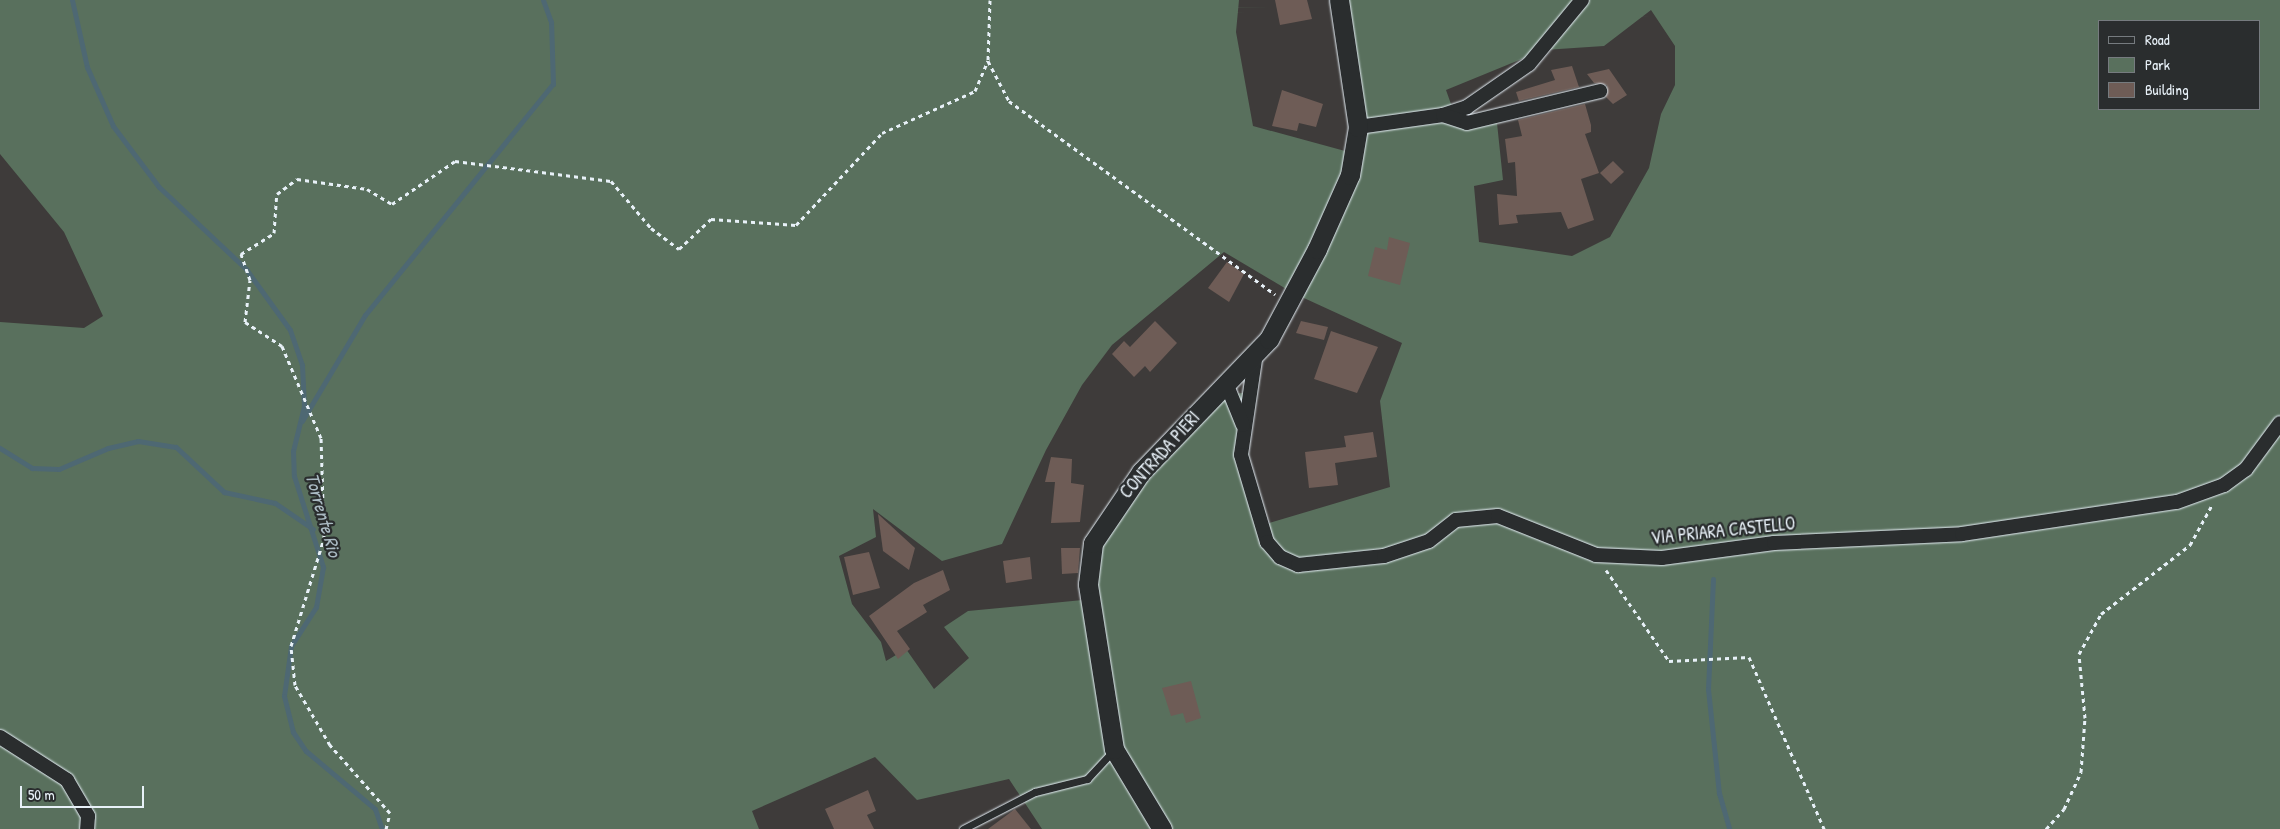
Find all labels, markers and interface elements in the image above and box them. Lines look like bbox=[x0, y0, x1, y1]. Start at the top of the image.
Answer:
legend bbox=[2098, 20, 2260, 110]
text: Road bbox=[2145, 29, 2170, 50]
text: Park bbox=[2145, 54, 2170, 75]
text: Building bbox=[2145, 79, 2189, 100]
street label: CONTRADA PIERI bbox=[1115, 407, 1205, 503]
water label: Torrente Rio bbox=[300, 470, 346, 560]
street label: VIA PRIARA CASTELLO bbox=[1650, 513, 1796, 549]
scale bar bbox=[22, 776, 146, 808]
text: 50 m bbox=[28, 784, 55, 805]

